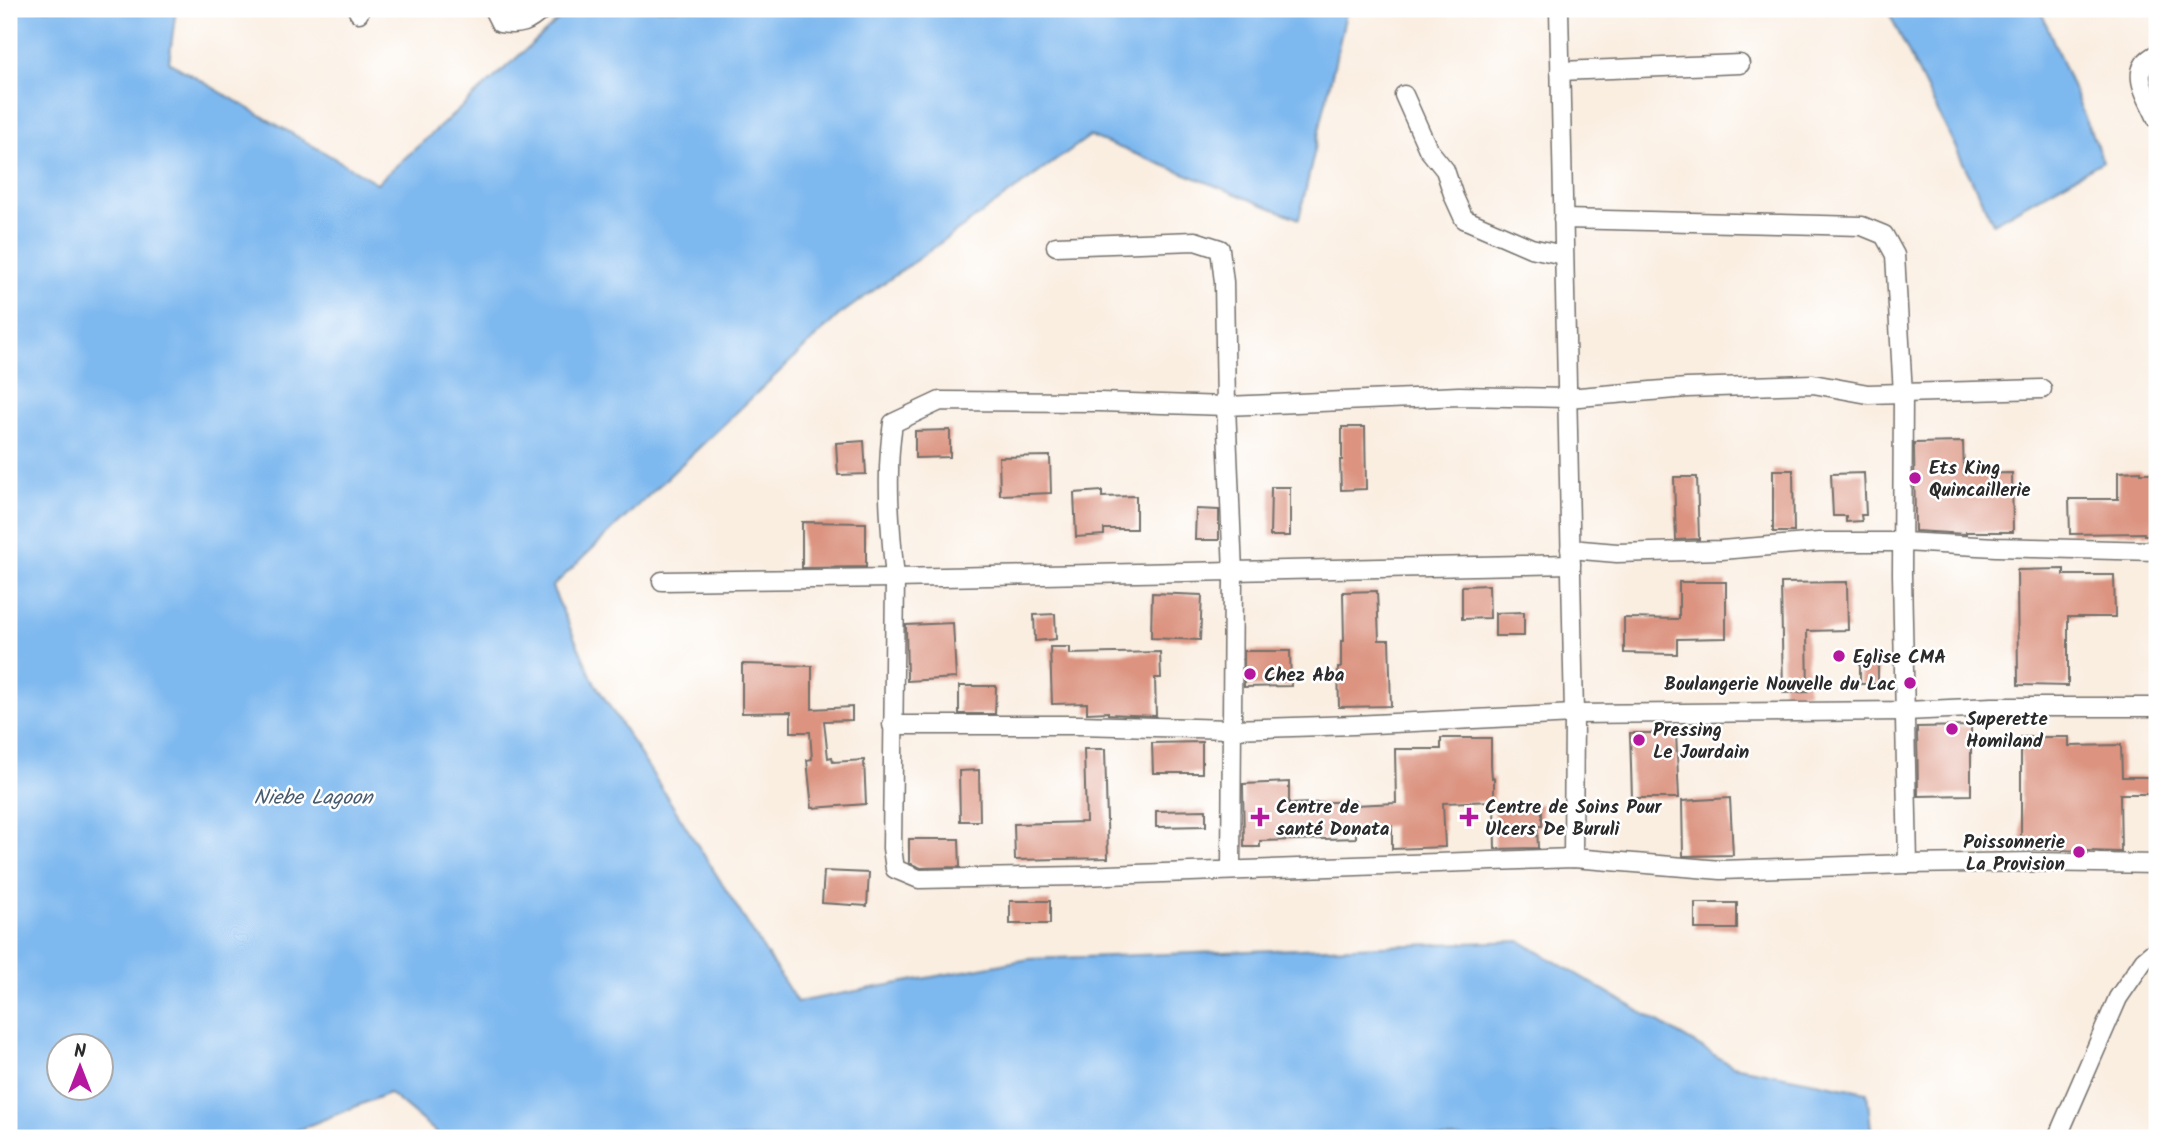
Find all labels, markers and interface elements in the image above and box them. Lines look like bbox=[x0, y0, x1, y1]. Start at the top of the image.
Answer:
place label: Ets King Quincaillerie bbox=[1929, 454, 2031, 506]
marker: Ets King Quincaillerie bbox=[1907, 470, 1923, 486]
place label: Eglise CMA bbox=[1853, 643, 1946, 673]
marker: Eglise CMA bbox=[1831, 648, 1847, 664]
place label: Chez Aba bbox=[1264, 661, 1345, 691]
marker: Chez Aba bbox=[1242, 666, 1258, 682]
place label: Boulangerie Nouvelle du Lac bbox=[1664, 670, 1896, 700]
marker: Boulangerie Nouvelle du Lac bbox=[1902, 675, 1918, 691]
place label: Superette Homiland bbox=[1966, 705, 2048, 757]
place label: Pressing Le Jourdain bbox=[1653, 716, 1749, 768]
marker: Superette Homiland bbox=[1944, 721, 1960, 737]
marker: Pressing Le Jourdain bbox=[1631, 732, 1647, 748]
water label: Niebe Lagoon bbox=[253, 782, 374, 815]
place label: Centre de santé Donata bbox=[1276, 793, 1390, 845]
place label: Centre de Soins Pour Ulcers De Buruli bbox=[1485, 793, 1663, 845]
marker: Centre de santé Donata bbox=[1250, 807, 1270, 827]
marker: Centre de Soins Pour Ulcers De Buruli bbox=[1459, 807, 1479, 827]
place label: Poissonnerie La Provision bbox=[1963, 828, 2065, 880]
marker: Poissonnerie La Provision bbox=[2071, 844, 2087, 860]
north arrow bbox=[46, 1032, 116, 1102]
text: N bbox=[74, 1037, 86, 1067]

